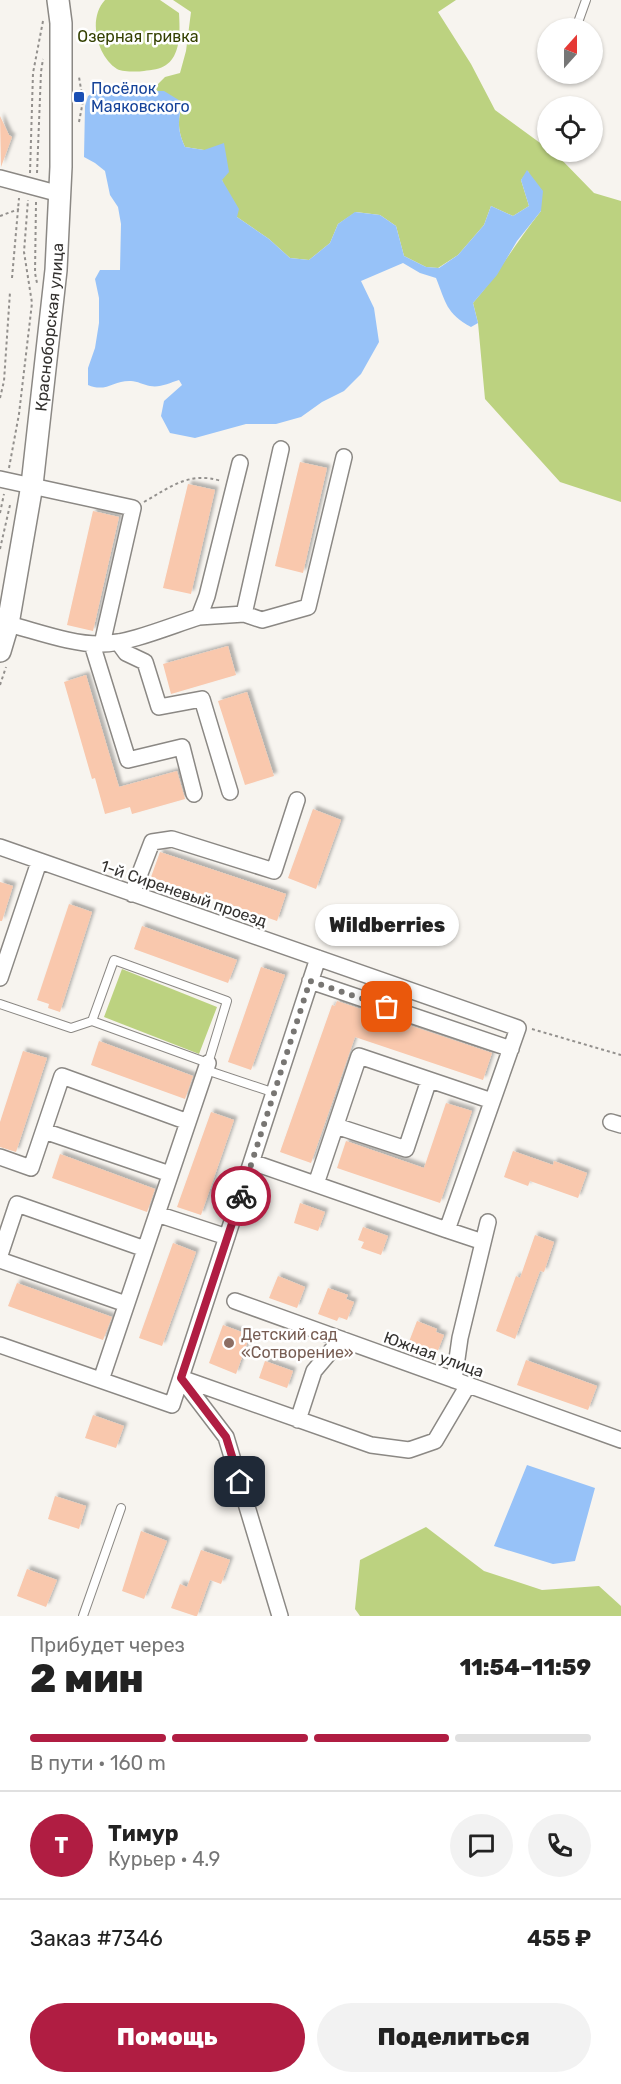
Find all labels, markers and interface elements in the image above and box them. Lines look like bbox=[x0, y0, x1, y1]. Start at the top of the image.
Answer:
north arrow bbox=[537, 18, 603, 84]
map controls bbox=[537, 18, 603, 162]
park label: Озерная гривка bbox=[77, 27, 199, 46]
place label: Посёлок Маяковского bbox=[91, 79, 190, 116]
marker: Посёлок Маяковского bbox=[72, 90, 86, 104]
button: locate bbox=[537, 96, 603, 162]
street label: Красноборская улица bbox=[31, 242, 67, 412]
street label: 1-й Сиреневый проезд bbox=[98, 856, 270, 931]
callout: Wildberries bbox=[315, 905, 459, 947]
text: Wildberries bbox=[329, 913, 445, 937]
pin bbox=[361, 981, 412, 1032]
icon: bag bbox=[370, 990, 403, 1023]
courier bbox=[211, 1166, 271, 1226]
icon: bike bbox=[225, 1180, 258, 1213]
place label: Детский сад «Сотворение» bbox=[241, 1325, 354, 1362]
street label: Южная улица bbox=[381, 1328, 487, 1381]
marker: Детский сад «Сотворение» bbox=[222, 1336, 236, 1350]
pin bbox=[214, 1456, 265, 1507]
icon: home bbox=[223, 1465, 256, 1498]
text: Прибудет через bbox=[30, 1633, 185, 1657]
text: 11:54–11:59 bbox=[460, 1654, 591, 1681]
text: 2 мин bbox=[30, 1656, 144, 1702]
text: В пути · 160 m bbox=[30, 1751, 166, 1775]
button: chat bbox=[450, 1814, 513, 1877]
button: phone bbox=[528, 1814, 591, 1877]
text: Тимур bbox=[108, 1820, 179, 1847]
text: Т bbox=[55, 1832, 68, 1859]
text: Курьер · 4.9 bbox=[108, 1847, 220, 1871]
text: Заказ #7346 bbox=[30, 1925, 163, 1952]
text: 455 ₽ bbox=[527, 1925, 591, 1952]
button: Помощь bbox=[30, 2003, 305, 2072]
button: Поделиться bbox=[317, 2003, 591, 2072]

